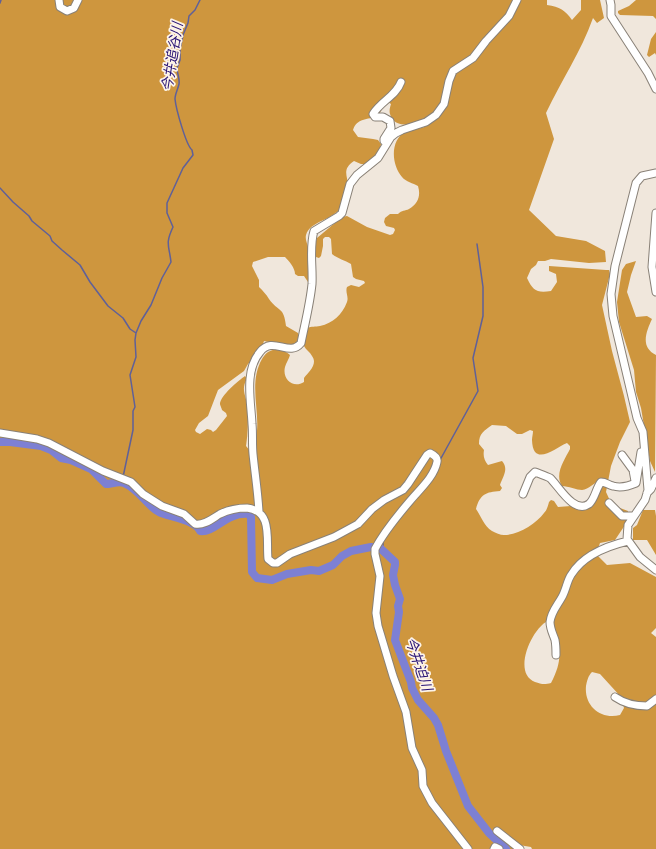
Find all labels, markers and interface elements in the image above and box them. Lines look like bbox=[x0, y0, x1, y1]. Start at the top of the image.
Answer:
water label: 今井追谷川 bbox=[159, 19, 187, 93]
water label: 今井迫川 bbox=[401, 635, 436, 695]

